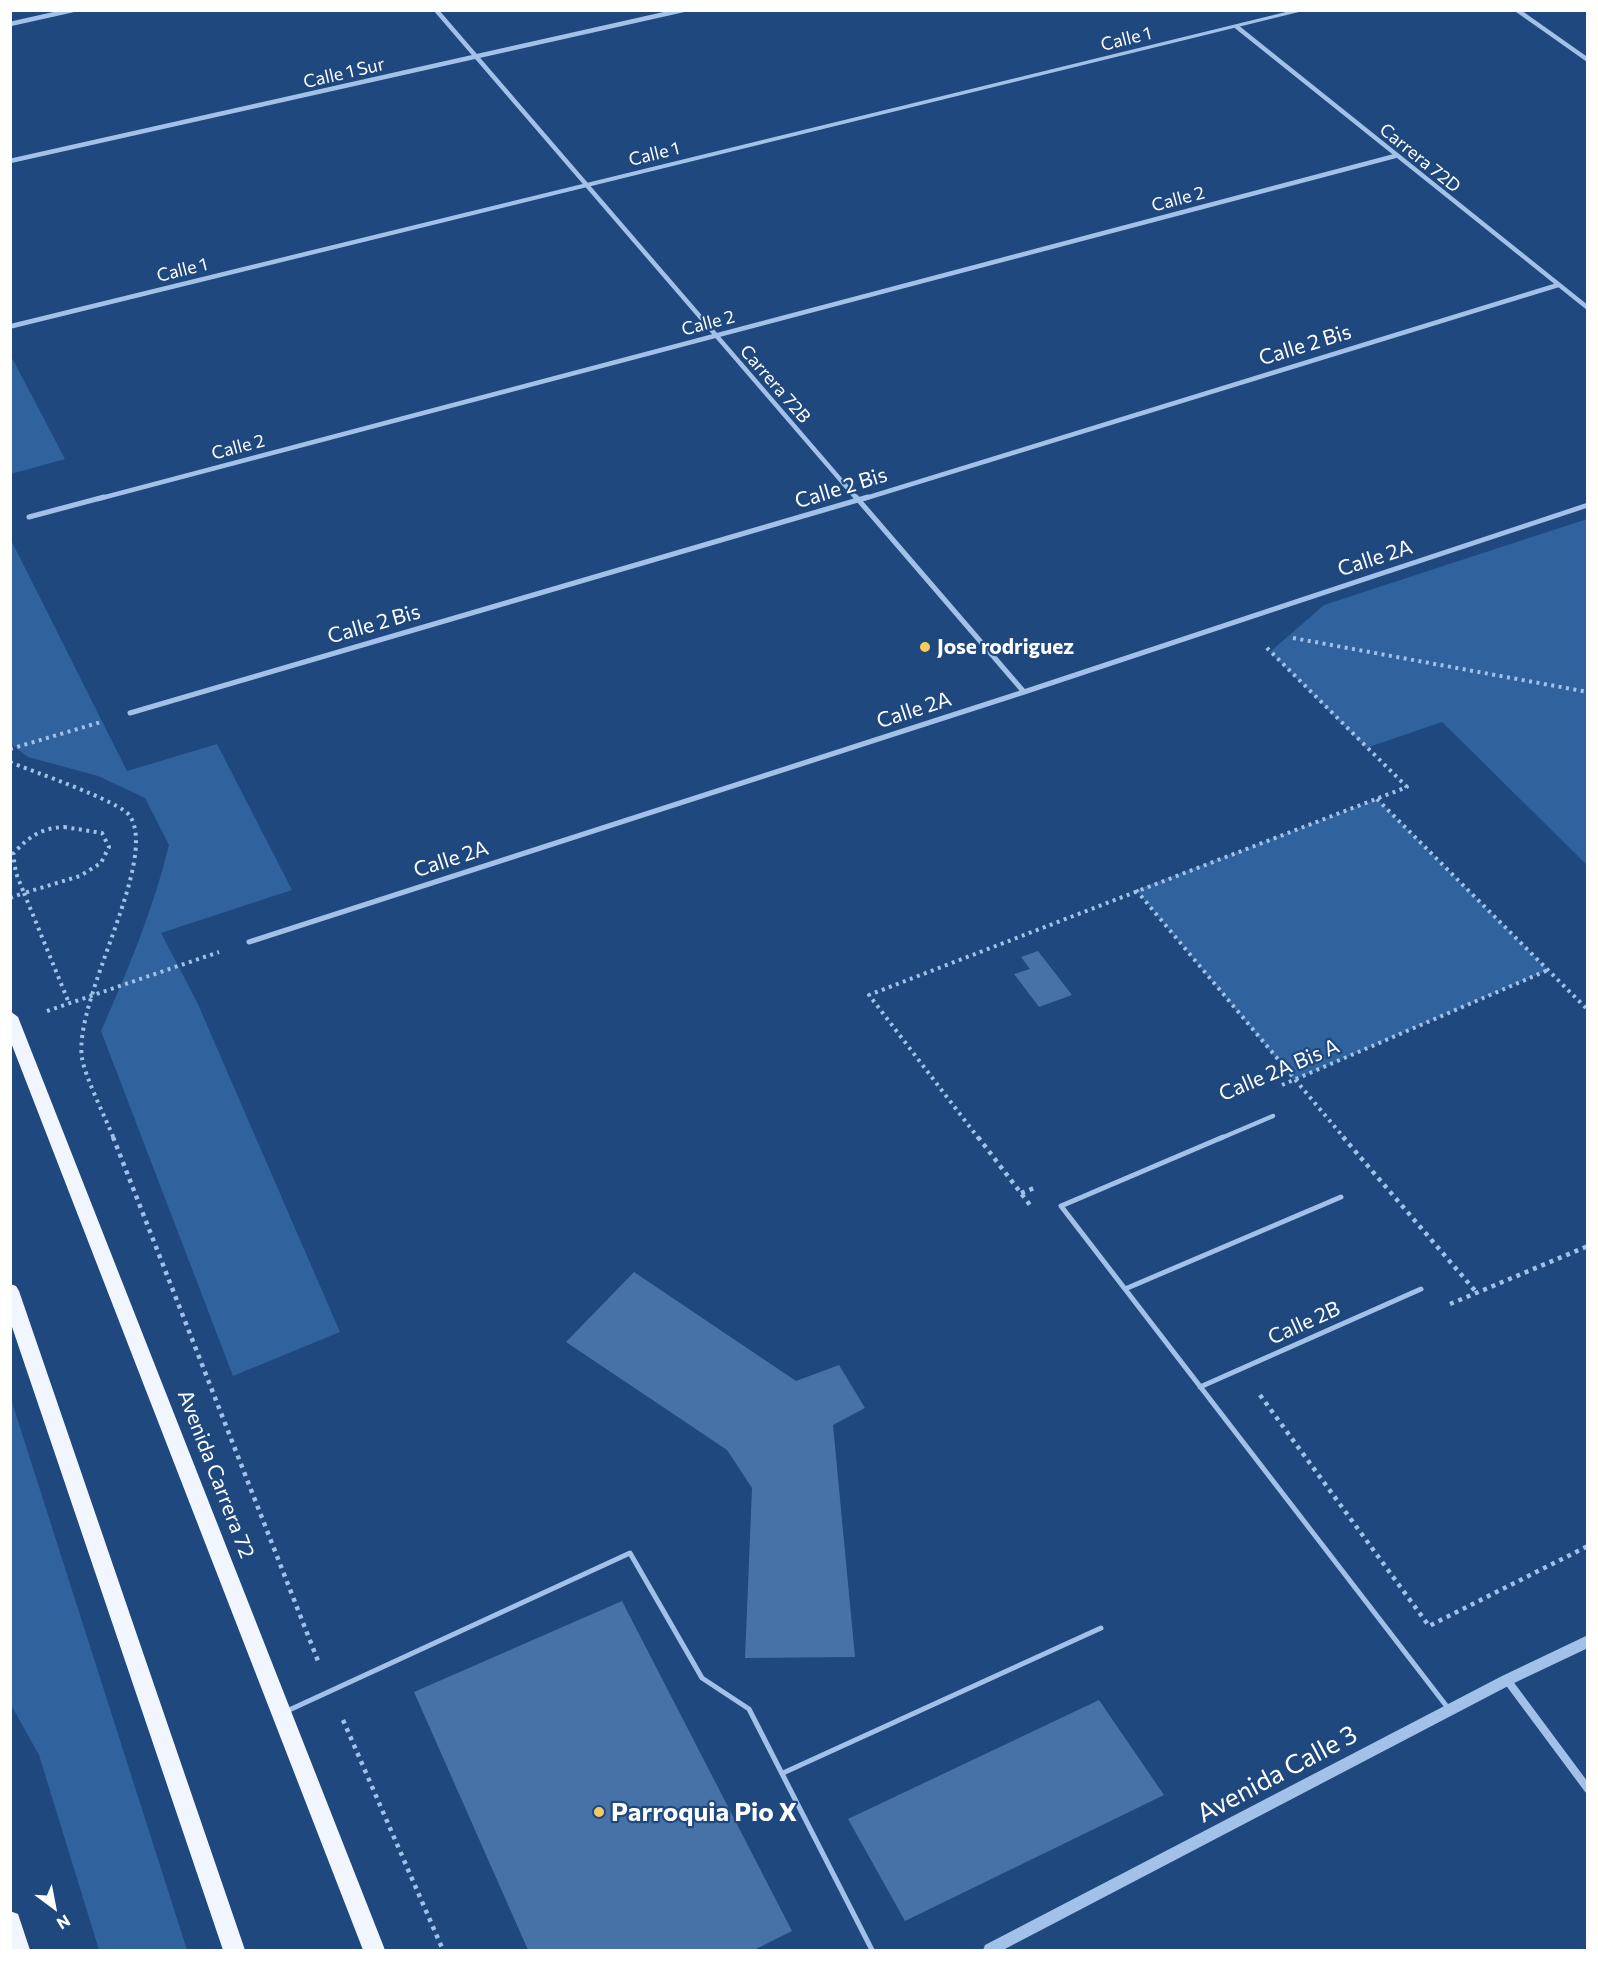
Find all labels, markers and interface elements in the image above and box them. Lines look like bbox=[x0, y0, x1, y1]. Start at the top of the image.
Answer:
street label: Calle 1 bbox=[1098, 22, 1154, 56]
street label: Calle 1 Sur bbox=[301, 53, 387, 93]
street label: Carrera 72D bbox=[1375, 119, 1465, 197]
street label: Calle 1 bbox=[626, 137, 682, 171]
street label: Calle 2 bbox=[1149, 182, 1207, 216]
street label: Calle 1 bbox=[154, 253, 210, 287]
street label: Calle 2 bbox=[679, 306, 737, 340]
street label: Calle 2 Bis bbox=[1256, 319, 1354, 371]
street label: Carrera 72B bbox=[735, 341, 815, 427]
street label: Calle 2 bbox=[209, 430, 267, 464]
street label: Calle 2 Bis bbox=[792, 462, 890, 514]
street label: Calle 2A bbox=[1334, 534, 1416, 582]
street label: Calle 2 Bis bbox=[325, 599, 423, 649]
place label: Jose rodriguez bbox=[937, 634, 1074, 660]
marker: Jose rodriguez bbox=[918, 640, 932, 654]
street label: Calle 2A bbox=[873, 686, 955, 734]
street label: Calle 2A bbox=[410, 835, 492, 883]
street label: Calle 2A Bis A bbox=[1215, 1033, 1343, 1107]
street label: Calle 2B bbox=[1264, 1296, 1344, 1350]
street label: Avenida Carrera 72 bbox=[172, 1386, 260, 1562]
street label: Avenida Calle 3 bbox=[1192, 1719, 1362, 1829]
place label: Parroquia Pio X bbox=[611, 1796, 797, 1828]
marker: Parroquia Pio X bbox=[592, 1805, 606, 1819]
north arrow bbox=[24, 1877, 84, 1937]
text: N bbox=[54, 1911, 74, 1934]

